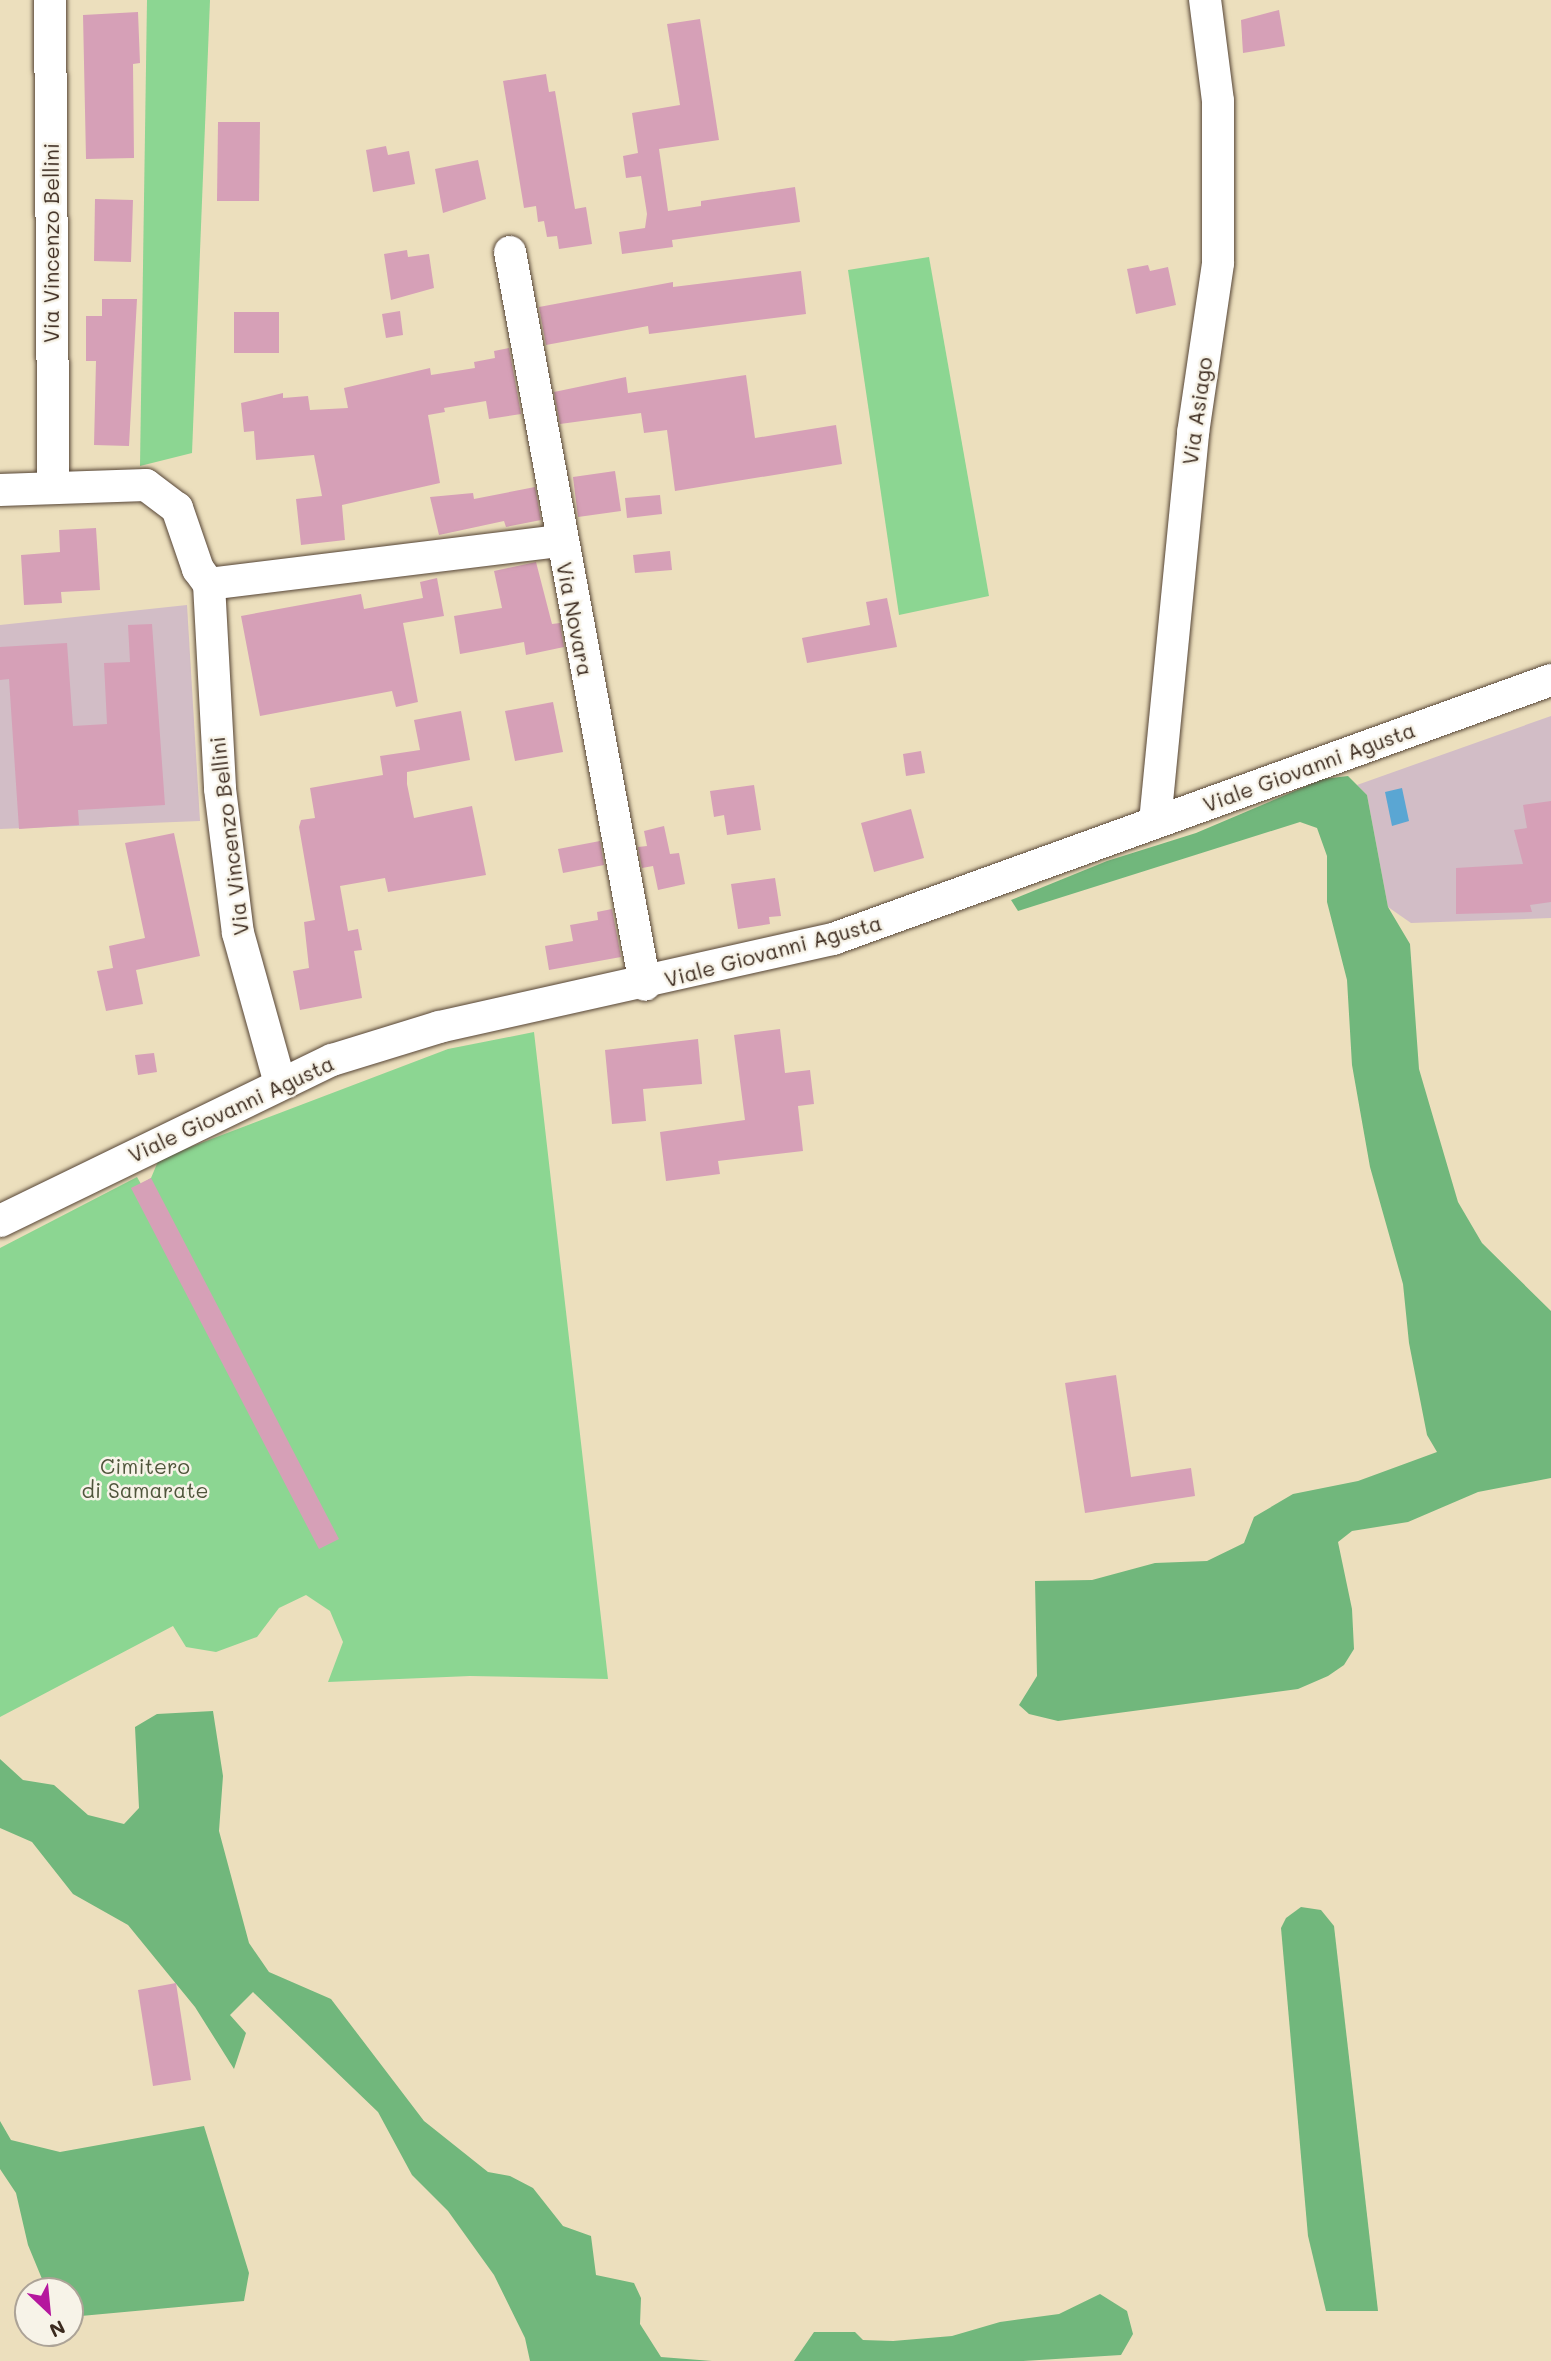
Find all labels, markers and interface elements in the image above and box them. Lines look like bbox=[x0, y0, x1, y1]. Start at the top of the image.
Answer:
street label: Via Vincenzo Bellini bbox=[38, 143, 64, 343]
street label: Via Asiago bbox=[1177, 355, 1217, 467]
street label: Via Novara bbox=[552, 560, 598, 678]
street label: Viale Giovanni Agusta bbox=[1200, 717, 1418, 817]
street label: Via Vincenzo Bellini bbox=[204, 735, 254, 937]
street label: Viale Giovanni Agusta bbox=[662, 910, 884, 992]
street label: Viale Giovanni Agusta bbox=[124, 1050, 338, 1168]
park label: Cimitero di Samarate bbox=[81, 1453, 209, 1503]
north arrow bbox=[14, 2277, 84, 2347]
text: N bbox=[46, 2315, 70, 2344]

